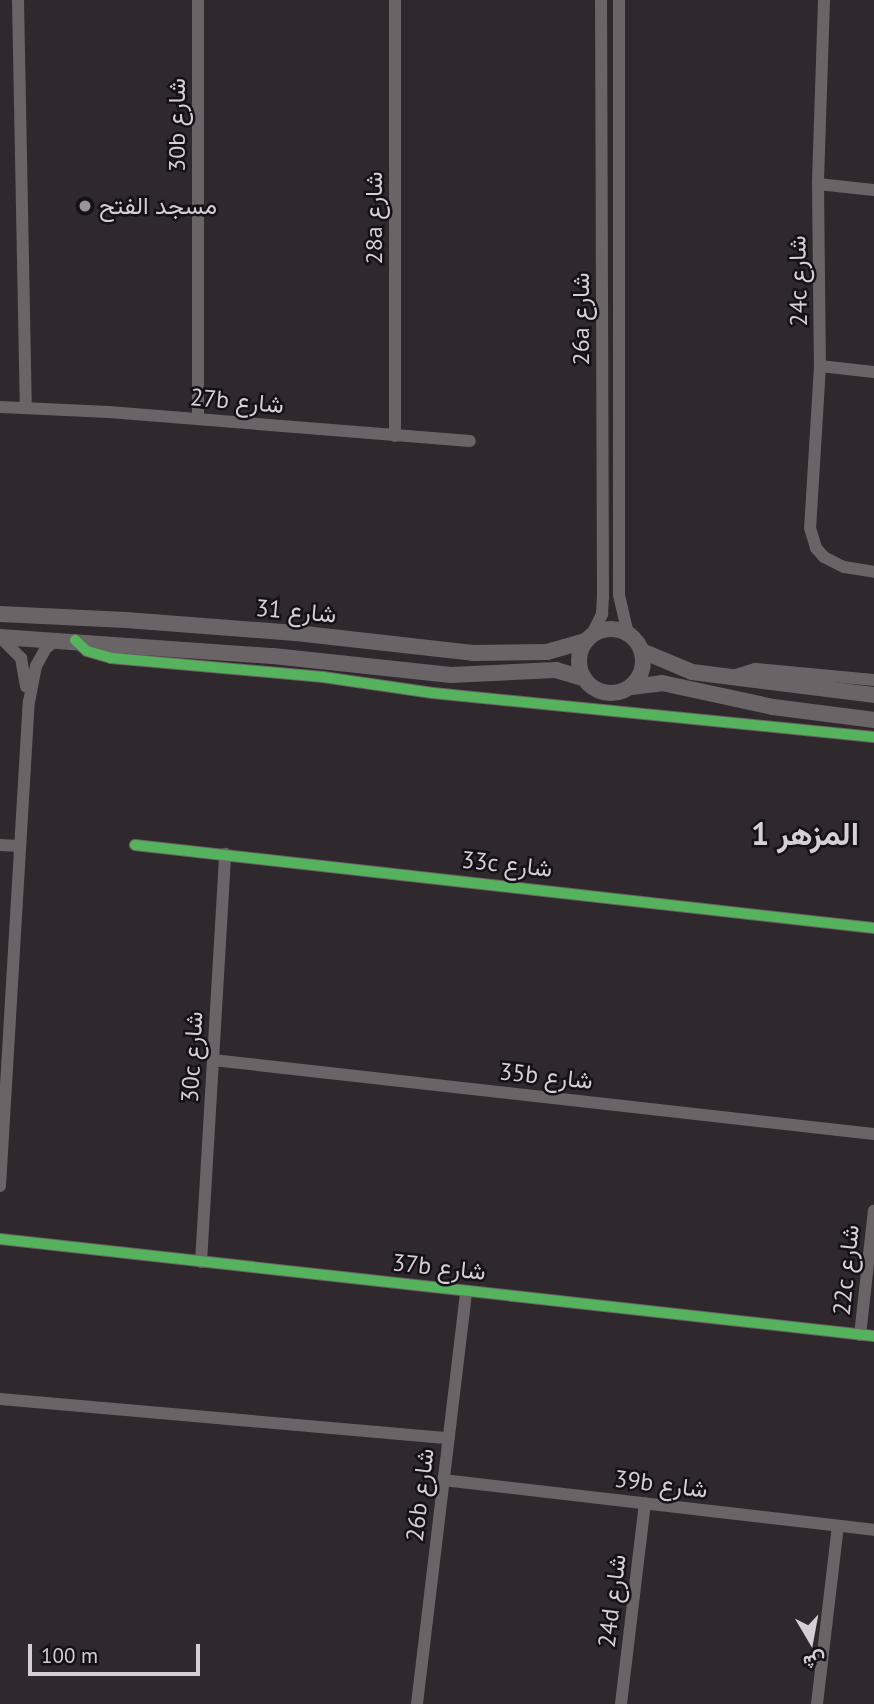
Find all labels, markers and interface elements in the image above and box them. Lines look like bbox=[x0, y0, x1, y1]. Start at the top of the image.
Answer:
street label: 30b شارع bbox=[163, 78, 191, 172]
street label: 28a شارع bbox=[360, 172, 388, 264]
place label: مسجد الفتح bbox=[99, 192, 217, 220]
marker: مسجد الفتح bbox=[77, 198, 93, 214]
street label: 24c شارع bbox=[783, 235, 813, 327]
street label: 26a شارع bbox=[567, 273, 595, 365]
street label: 27b شارع bbox=[189, 383, 285, 419]
street label: شارع 31 bbox=[254, 593, 338, 629]
district label: المزهر 1 bbox=[751, 814, 859, 852]
street label: 33c شارع bbox=[460, 845, 554, 883]
street label: 30c شارع bbox=[175, 1010, 209, 1104]
street label: 35b شارع bbox=[498, 1057, 594, 1095]
street label: 22c شارع bbox=[827, 1223, 865, 1317]
street label: 37b شارع bbox=[391, 1248, 487, 1286]
street label: 26b شارع bbox=[400, 1447, 440, 1543]
street label: 39b شارع bbox=[613, 1464, 709, 1504]
street label: 24d شارع bbox=[592, 1553, 632, 1649]
north arrow bbox=[776, 1606, 846, 1676]
scale bar bbox=[32, 1630, 203, 1674]
text: 100 m bbox=[41, 1642, 98, 1669]
text: ش bbox=[801, 1648, 828, 1675]

